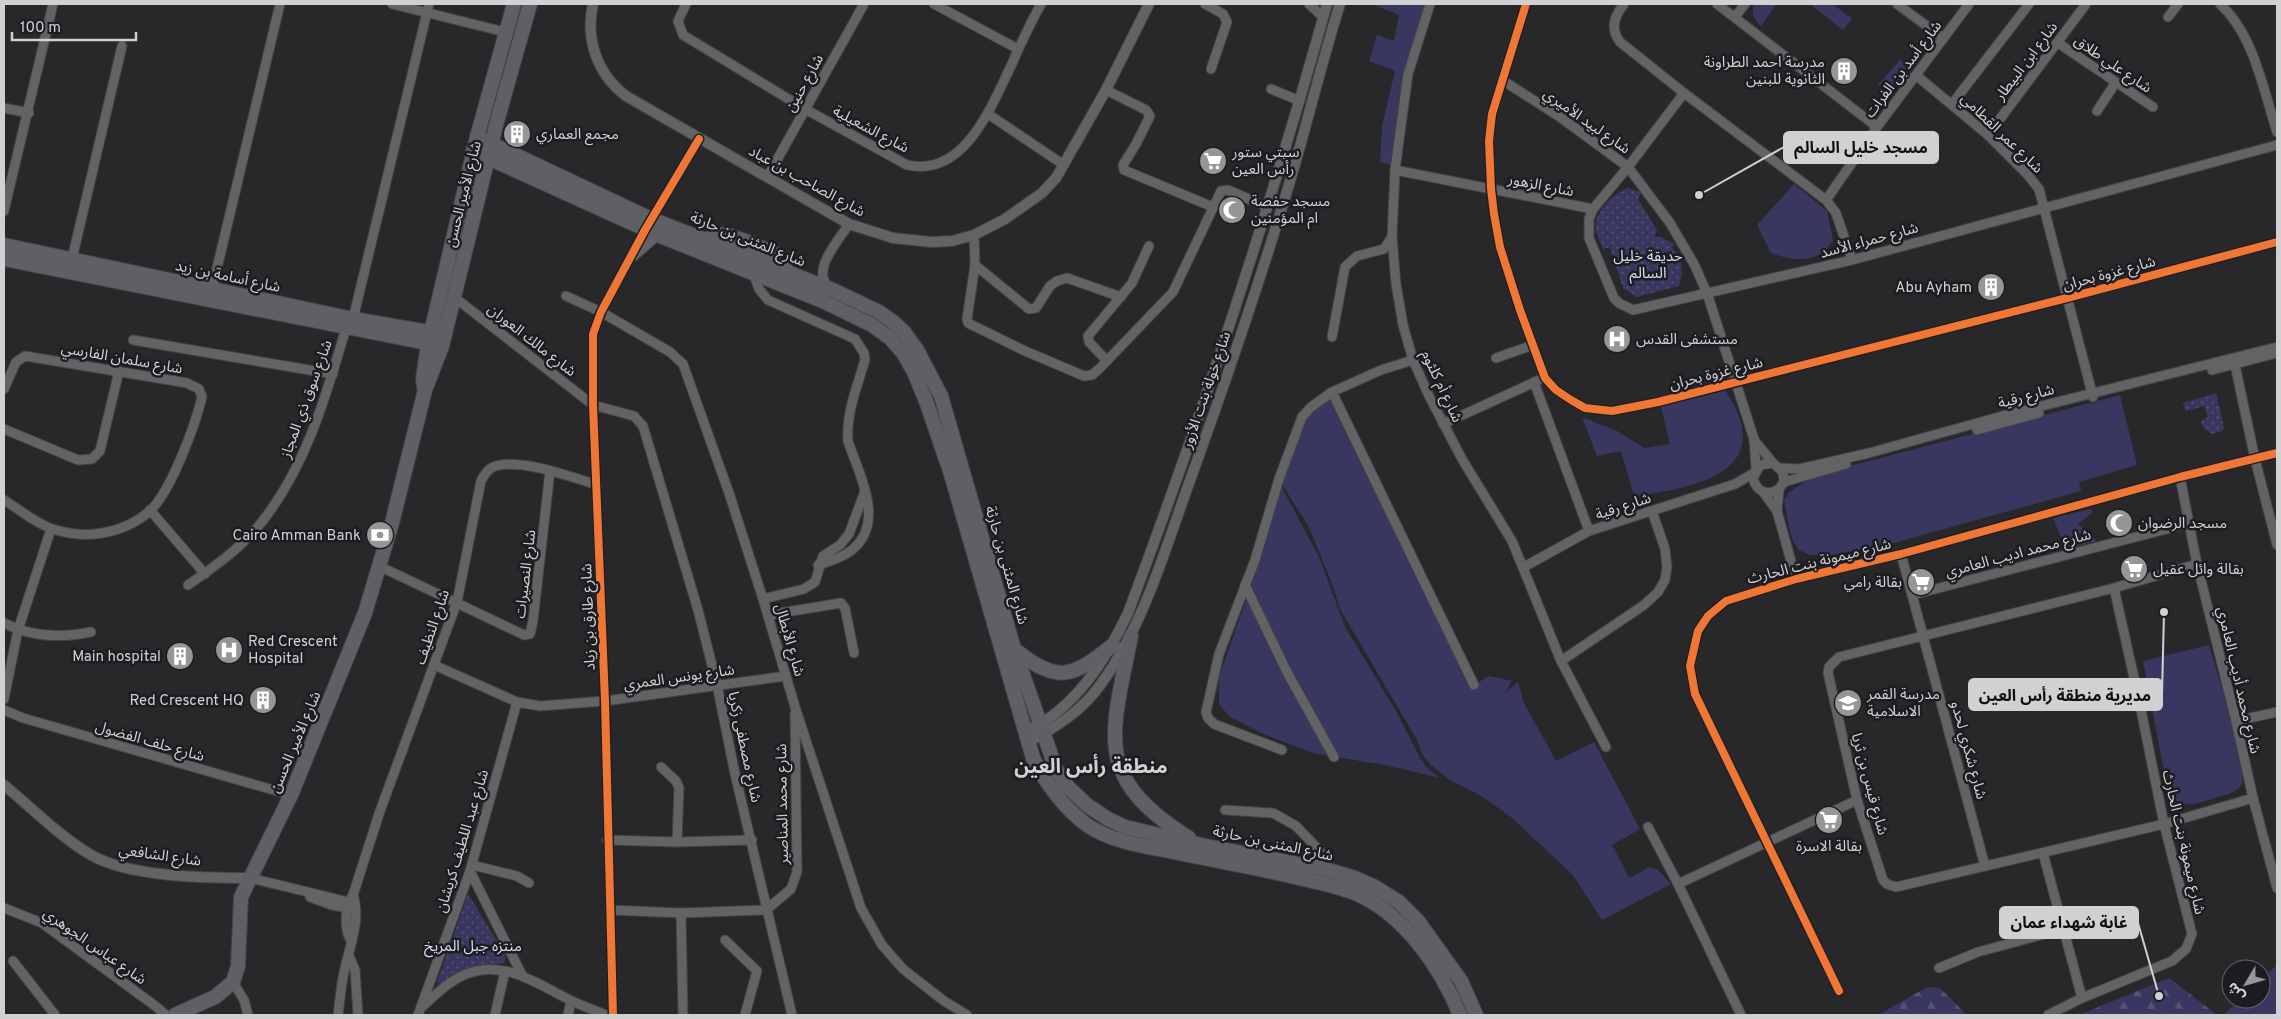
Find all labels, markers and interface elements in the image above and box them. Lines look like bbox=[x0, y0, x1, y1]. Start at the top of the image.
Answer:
scale bar bbox=[12, 10, 136, 42]
street label: شارع أسد بن الفرات bbox=[1861, 17, 1948, 123]
text: 100 m bbox=[20, 19, 61, 38]
street label: شارع ابن البيطار bbox=[1991, 19, 2064, 106]
street label: شارع علي طلاق bbox=[2069, 32, 2155, 99]
street label: شارع حنين bbox=[782, 51, 830, 116]
place label: مدرسة احمد الطراونة الثانوية للبنين bbox=[1704, 54, 1825, 90]
building icon: مدرسة احمد الطراونة الثانوية للبنين bbox=[1829, 56, 1859, 86]
street label: شارع لبيد الأميري bbox=[1538, 85, 1634, 160]
street label: شارع عمر القطامي bbox=[1955, 90, 2046, 179]
street label: شارع الشعيلية bbox=[828, 102, 912, 159]
building icon: مجمع العماري bbox=[502, 119, 532, 149]
place label: مجمع العماري bbox=[536, 126, 619, 146]
callout: مسجد خليل السالم bbox=[1784, 132, 1938, 163]
street label: شارع الأمير الحسن bbox=[442, 139, 488, 250]
text: مسجد خليل السالم bbox=[1794, 139, 1928, 160]
street label: شارع الصاحب بن عباد bbox=[744, 142, 868, 223]
place label: سيتي ستور رأس العين bbox=[1231, 144, 1300, 180]
supermarket icon: سيتي ستور رأس العين bbox=[1198, 146, 1228, 176]
street label: شارع الزهور bbox=[1505, 171, 1576, 203]
place label: مسجد حفصة ام المؤمنين bbox=[1251, 193, 1330, 229]
mosque icon: مسجد حفصة ام المؤمنين bbox=[1217, 195, 1247, 225]
street label: شارع المثنى بن حارثة bbox=[687, 209, 808, 273]
street label: شارع حمراء الأسد bbox=[1818, 219, 1921, 265]
park label: حديقة خليل السالم bbox=[1613, 248, 1683, 284]
street label: شارع غزوة بحران bbox=[2061, 253, 2158, 297]
street label: شارع أسامة بن زيد bbox=[173, 256, 282, 299]
building icon: Abu Ayham bbox=[1976, 272, 2006, 302]
place label: Abu Ayham bbox=[1895, 279, 1972, 298]
street label: شارع مالك العوران bbox=[482, 301, 580, 383]
hospital icon: مستشفى القدس bbox=[1602, 324, 1632, 354]
street label: شارع خولة بنت الأزور bbox=[1178, 329, 1237, 453]
place label: مستشفى القدس bbox=[1636, 331, 1738, 350]
street label: شارع سوق ذي المجاز bbox=[277, 338, 339, 462]
street label: شارع سلمان الفارسي bbox=[59, 339, 184, 381]
street label: شارع أم كلثوم bbox=[1415, 347, 1467, 426]
street label: شارع غزوة بحران bbox=[1668, 354, 1765, 396]
street label: شارع رقية bbox=[1996, 381, 2057, 415]
street label: شارع رقية bbox=[1593, 489, 1654, 526]
street label: شارع المثنى بن حارثة bbox=[979, 504, 1032, 628]
mosque icon: مسجد الرضوان bbox=[2104, 508, 2134, 538]
place label: مسجد الرضوان bbox=[2138, 515, 2227, 534]
bank icon: Cairo Amman Bank bbox=[365, 520, 395, 550]
street label: شارع محمد اديب العامري bbox=[1943, 526, 2094, 584]
place label: Cairo Amman Bank bbox=[232, 527, 361, 546]
street label: شارع النصيرات bbox=[512, 529, 542, 620]
street label: شارع ميمونة بنت الحارث bbox=[1745, 535, 1894, 591]
supermarket icon: بقالة وائل عقيل bbox=[2119, 554, 2149, 584]
place label: بقالة وائل عقيل bbox=[2153, 561, 2244, 580]
street label: شارع طارق بن زياد bbox=[578, 563, 602, 671]
supermarket icon: بقالة رامي bbox=[1906, 567, 1936, 597]
place label: بقالة رامي bbox=[1844, 574, 1902, 593]
street label: شارع النظيف bbox=[412, 587, 456, 668]
street label: شارع الأبطال bbox=[768, 602, 808, 679]
street label: شارع محمد أديب العامري bbox=[2210, 605, 2265, 756]
place label: Red Crescent Hospital bbox=[248, 633, 338, 669]
hospital icon: Red Crescent Hospital bbox=[214, 635, 244, 665]
building icon: Main hospital bbox=[165, 641, 195, 671]
place label: Main hospital bbox=[72, 648, 161, 667]
street label: شارع يونس العمري bbox=[622, 661, 736, 697]
callout: مديرية منطقة رأس العين bbox=[1969, 679, 2162, 710]
building icon: Red Crescent HQ bbox=[248, 685, 278, 715]
place label: مدرسة القمر الاسلامية bbox=[1866, 686, 1940, 722]
text: مديرية منطقة رأس العين bbox=[1979, 686, 2151, 707]
school or university icon: مدرسة القمر الاسلامية bbox=[1833, 688, 1863, 718]
street label: شارع الأمير الحسن bbox=[266, 689, 327, 797]
street label: شارع مصطفى زكريا bbox=[722, 690, 765, 805]
place label: Red Crescent HQ bbox=[129, 692, 244, 711]
street label: شارع شكري لحدو bbox=[1944, 699, 1990, 802]
street label: شارع حلف الفضول bbox=[93, 718, 207, 768]
street label: شارع قيس بن ثريا bbox=[1845, 731, 1891, 838]
street label: شارع محمد المناصير bbox=[773, 743, 795, 866]
district label: منطقة رأس العين bbox=[1014, 753, 1168, 781]
street label: شارع عبد اللطيف كريشان bbox=[433, 767, 495, 916]
street label: شارع ميمونة بنت الحارث bbox=[2156, 768, 2208, 917]
supermarket icon: بقالة الاسرة bbox=[1814, 805, 1844, 835]
street label: شارع المثنى بن حارثة bbox=[1210, 822, 1335, 868]
place label: بقالة الاسرة bbox=[1796, 838, 1862, 857]
street label: شارع الشافعي bbox=[117, 841, 202, 873]
street label: شارع عباس الجوهري bbox=[38, 905, 150, 991]
callout: غابة شهداء عمان bbox=[2000, 907, 2138, 938]
text: غابة شهداء عمان bbox=[2010, 914, 2128, 934]
park label: منتزه جبل المريخ bbox=[424, 938, 522, 958]
north arrow bbox=[2221, 959, 2271, 1009]
text: ش bbox=[2224, 978, 2250, 1004]

